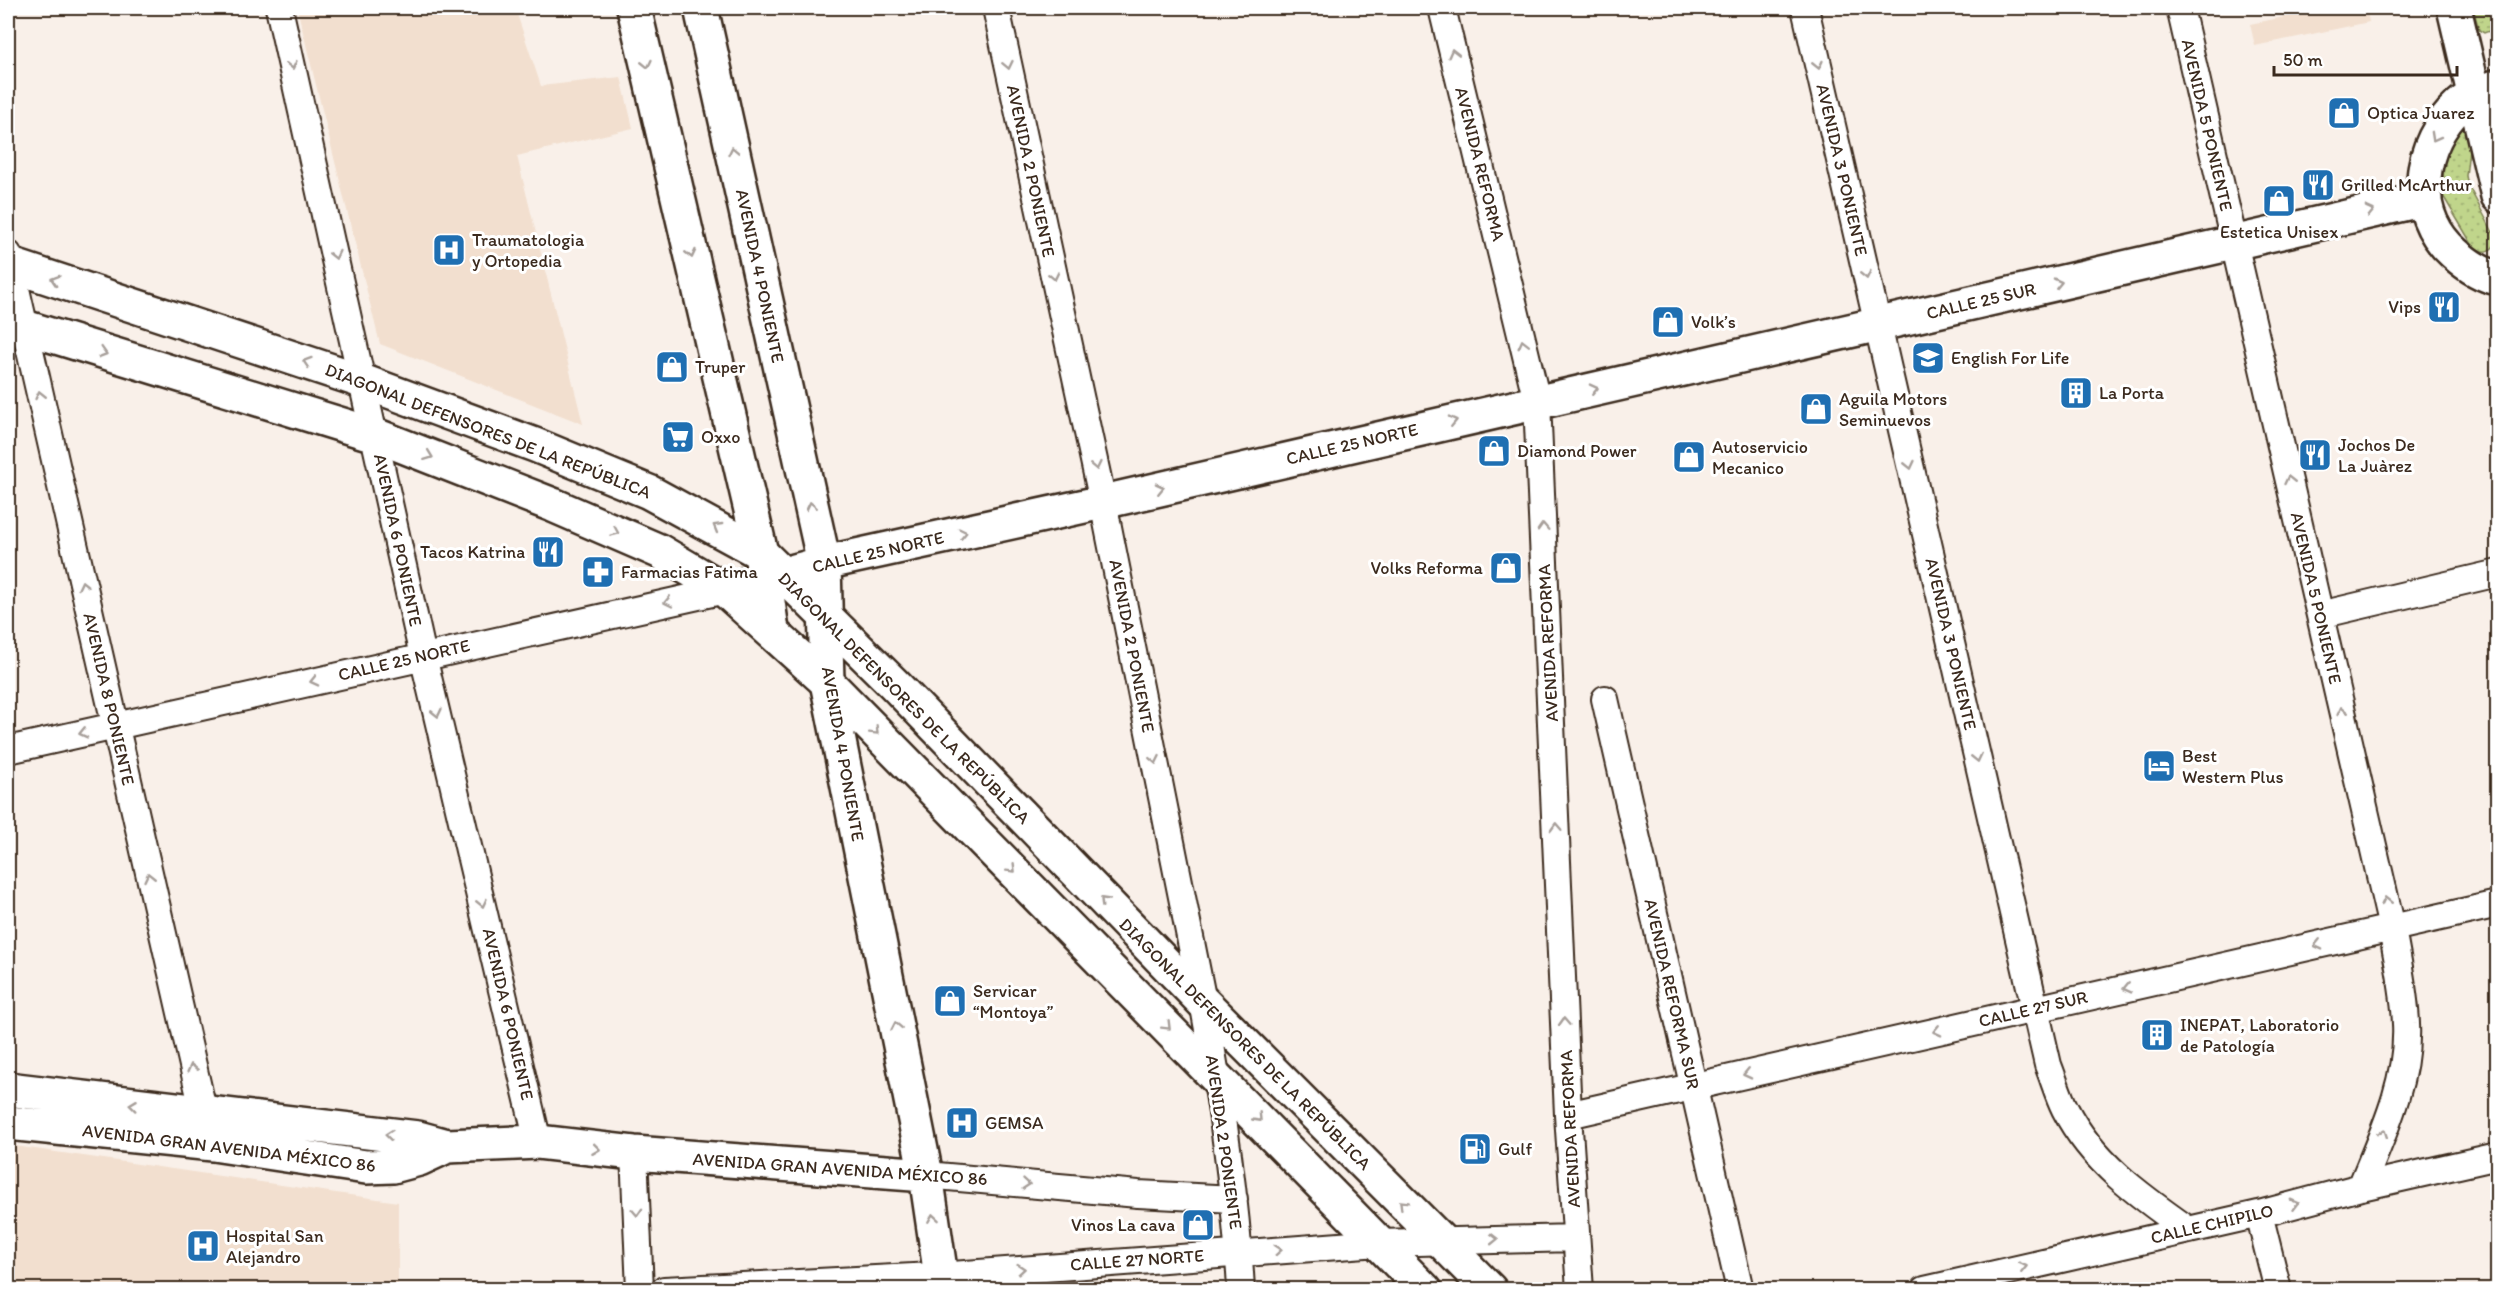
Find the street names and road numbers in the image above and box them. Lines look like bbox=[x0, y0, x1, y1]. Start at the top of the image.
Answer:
street label: AVENIDA 5 PONIENTE bbox=[2177, 37, 2237, 213]
street label: AVENIDA 3 PONIENTE bbox=[1811, 82, 1873, 258]
street label: AVENIDA 2 PONIENTE bbox=[1002, 83, 1060, 259]
street label: AVENIDA REFORMA bbox=[1450, 85, 1510, 244]
street label: AVENIDA 4 PONIENTE bbox=[731, 187, 789, 365]
street label: CALLE 25 SUR bbox=[1924, 278, 2038, 324]
street label: DIAGONAL DEFENSORES DE LA REPÚBLICA bbox=[322, 358, 655, 504]
street label: CALLE 25 NORTE bbox=[1284, 418, 1420, 470]
street label: AVENIDA 6 PONIENTE bbox=[369, 452, 427, 628]
street label: AVENIDA 5 PONIENTE bbox=[2286, 510, 2346, 686]
street label: CALLE 25 NORTE bbox=[810, 526, 946, 578]
street label: AVENIDA 3 PONIENTE bbox=[1920, 556, 1982, 732]
street label: AVENIDA 2 PONIENTE bbox=[1104, 558, 1160, 734]
street label: AVENIDA REFORMA bbox=[1533, 563, 1563, 722]
street label: DIAGONAL DEFENSORES DE LA REPÚBLICA bbox=[773, 567, 1035, 829]
street label: AVENIDA 8 PONIENTE bbox=[78, 611, 140, 787]
street label: CALLE 25 NORTE bbox=[336, 634, 472, 686]
street label: AVENIDA 4 PONIENTE bbox=[817, 665, 869, 843]
street label: AVENIDA REFORMA SUR bbox=[1639, 896, 1705, 1092]
street label: DIAGONAL DEFENSORES DE LA REPÚBLICA bbox=[1114, 913, 1376, 1175]
street label: AVENIDA 6 PONIENTE bbox=[478, 926, 538, 1102]
street label: CALLE 27 SUR bbox=[1976, 986, 2090, 1032]
street label: AVENIDA REFORMA bbox=[1555, 1049, 1585, 1208]
street label: AVENIDA 2 PONIENTE bbox=[1201, 1053, 1247, 1231]
street label: AVENIDA GRAN AVENIDA MÉXICO 86 bbox=[81, 1119, 377, 1177]
street label: AVENIDA GRAN AVENIDA MÉXICO 86 bbox=[692, 1148, 988, 1190]
street label: CALLE CHIPILO bbox=[2148, 1199, 2276, 1249]
street label: CALLE 27 NORTE bbox=[1069, 1244, 1205, 1276]

